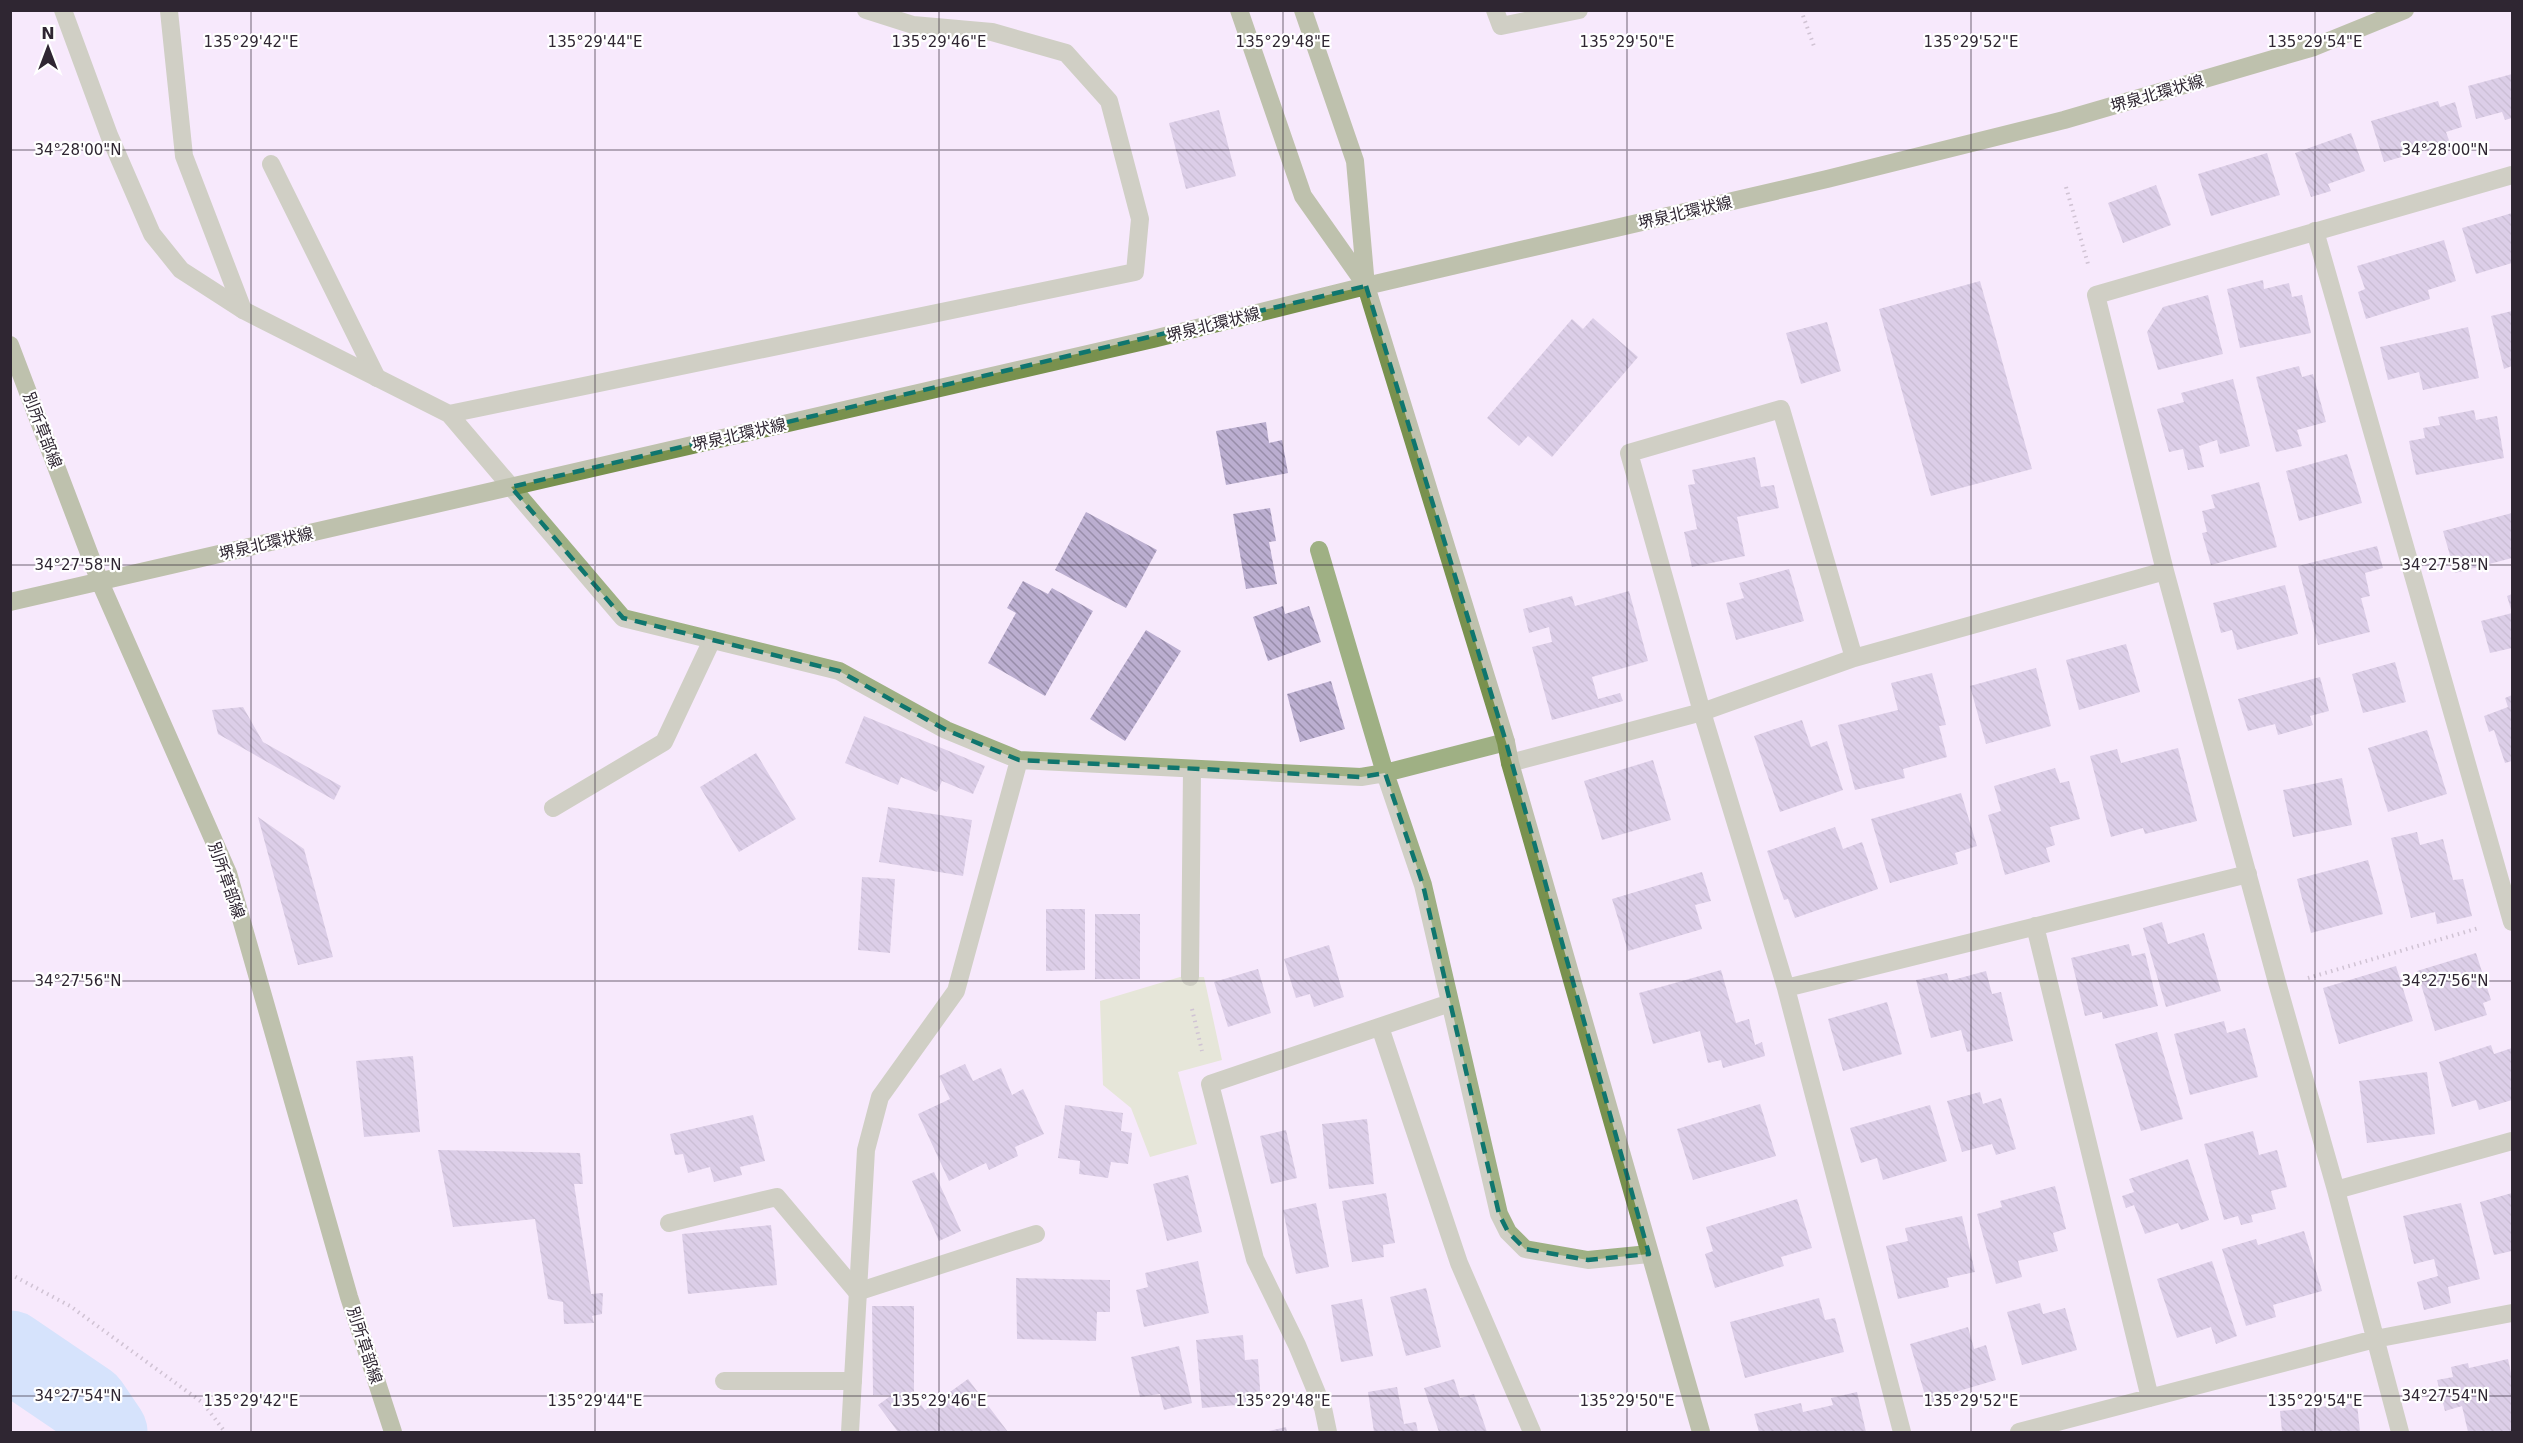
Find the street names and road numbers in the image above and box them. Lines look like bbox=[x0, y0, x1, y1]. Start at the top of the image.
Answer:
street label: 堺泉北環状線 bbox=[2108, 71, 2206, 116]
street label: 堺泉北環状線 bbox=[1636, 192, 1734, 233]
street label: 堺泉北環状線 bbox=[1164, 304, 1262, 345]
street label: 別所草部線 bbox=[19, 389, 66, 471]
street label: 堺泉北環状線 bbox=[690, 414, 788, 455]
street label: 堺泉北環状線 bbox=[217, 523, 315, 564]
street label: 別所草部線 bbox=[205, 839, 249, 921]
street label: 別所草部線 bbox=[343, 1304, 386, 1386]

